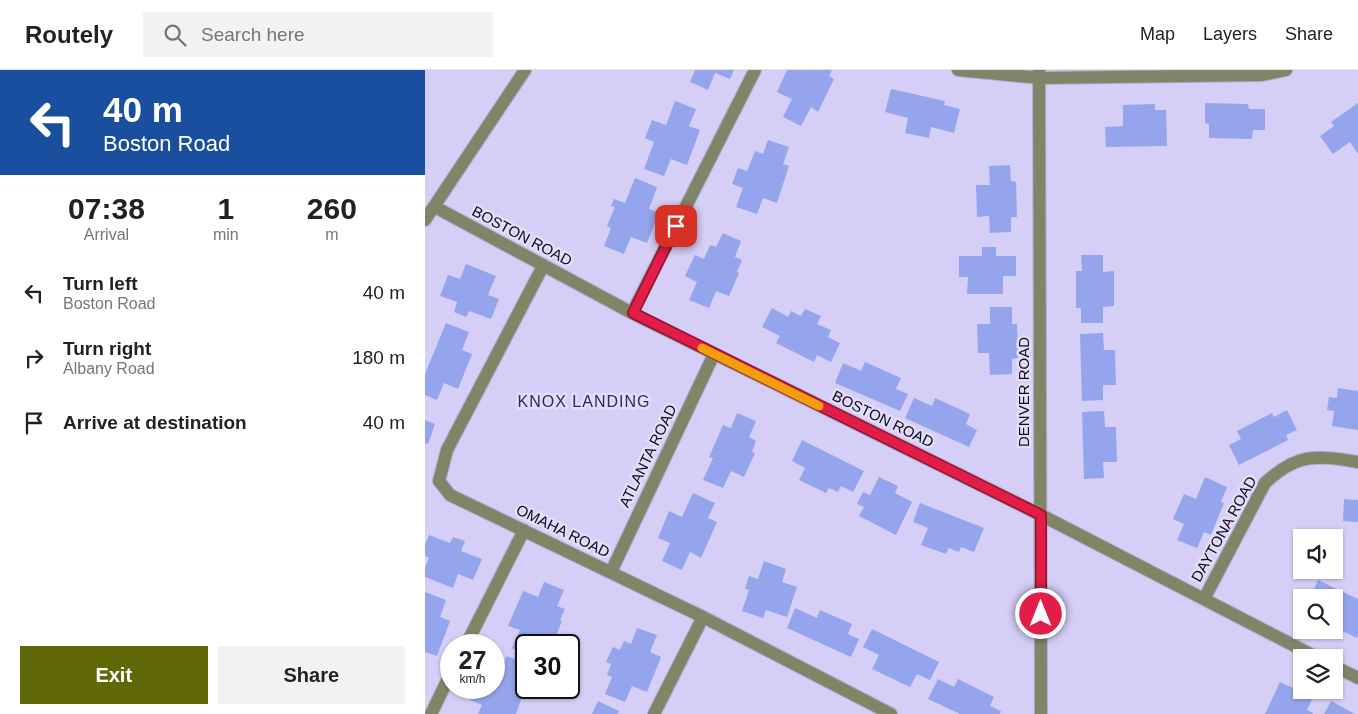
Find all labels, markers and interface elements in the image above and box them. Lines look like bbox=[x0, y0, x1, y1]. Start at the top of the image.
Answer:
search box bbox=[143, 12, 493, 57]
text: Routely bbox=[25, 21, 113, 48]
icon: search bbox=[161, 21, 189, 49]
text: Search here bbox=[201, 24, 305, 45]
text: Map bbox=[1140, 24, 1175, 44]
text: Layers bbox=[1203, 24, 1257, 44]
text: Share bbox=[1285, 24, 1333, 44]
icon: left bbox=[20, 90, 85, 155]
text: 40 m bbox=[103, 90, 183, 129]
text: Boston Road bbox=[103, 131, 230, 156]
text: 07:38 bbox=[68, 192, 145, 225]
text: 1 bbox=[217, 192, 234, 225]
text: 260 bbox=[307, 192, 357, 225]
street label: BOSTON ROAD bbox=[469, 202, 575, 269]
pin bbox=[655, 205, 697, 247]
icon: arrive bbox=[662, 212, 690, 240]
text: Arrival bbox=[84, 226, 129, 243]
text: min bbox=[213, 226, 239, 243]
text: m bbox=[325, 226, 338, 243]
text: Turn left bbox=[63, 273, 138, 294]
icon: left bbox=[20, 279, 48, 307]
text: 40 m bbox=[363, 282, 405, 303]
text: Boston Road bbox=[63, 295, 156, 312]
street label: DENVER ROAD bbox=[1015, 337, 1032, 447]
text: Turn right bbox=[63, 338, 151, 359]
icon: right bbox=[20, 344, 48, 372]
text: 180 m bbox=[352, 347, 405, 368]
text: Albany Road bbox=[63, 360, 155, 377]
street label: BOSTON ROAD bbox=[830, 387, 937, 450]
district label: KNOX LANDING bbox=[518, 393, 650, 410]
street label: ATLANTA ROAD bbox=[615, 402, 680, 510]
icon: arrive bbox=[20, 409, 48, 437]
text: Arrive at destination bbox=[63, 412, 247, 433]
text: 40 m bbox=[363, 412, 405, 433]
street label: DAYTONA ROAD bbox=[1188, 473, 1260, 584]
street label: OMAHA ROAD bbox=[514, 501, 613, 561]
map controls bbox=[1293, 529, 1343, 699]
button: sound bbox=[1293, 529, 1343, 579]
position arrow bbox=[1014, 587, 1066, 639]
button: search bbox=[1293, 589, 1343, 639]
speed limit sign: 30 bbox=[515, 634, 580, 699]
button: Exit bbox=[20, 646, 208, 704]
button: Share bbox=[218, 646, 405, 704]
text: 27 bbox=[459, 646, 486, 674]
button: layers bbox=[1293, 649, 1343, 699]
text: km/h bbox=[459, 672, 486, 686]

